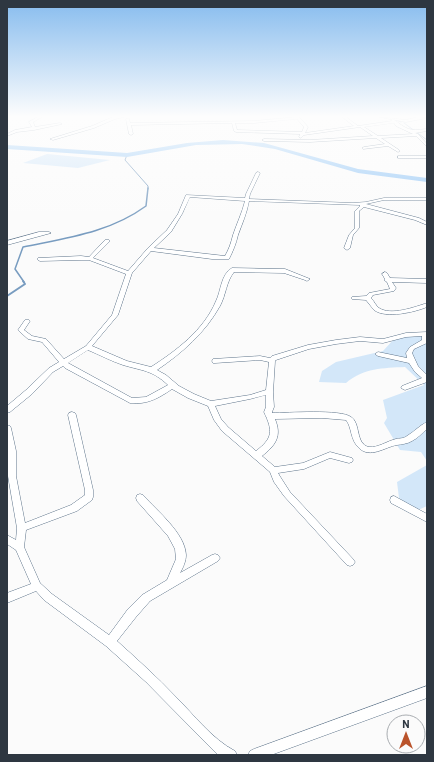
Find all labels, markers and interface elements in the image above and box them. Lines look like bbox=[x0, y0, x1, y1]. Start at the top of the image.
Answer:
north arrow bbox=[386, 714, 426, 754]
text: N bbox=[402, 717, 410, 730]

